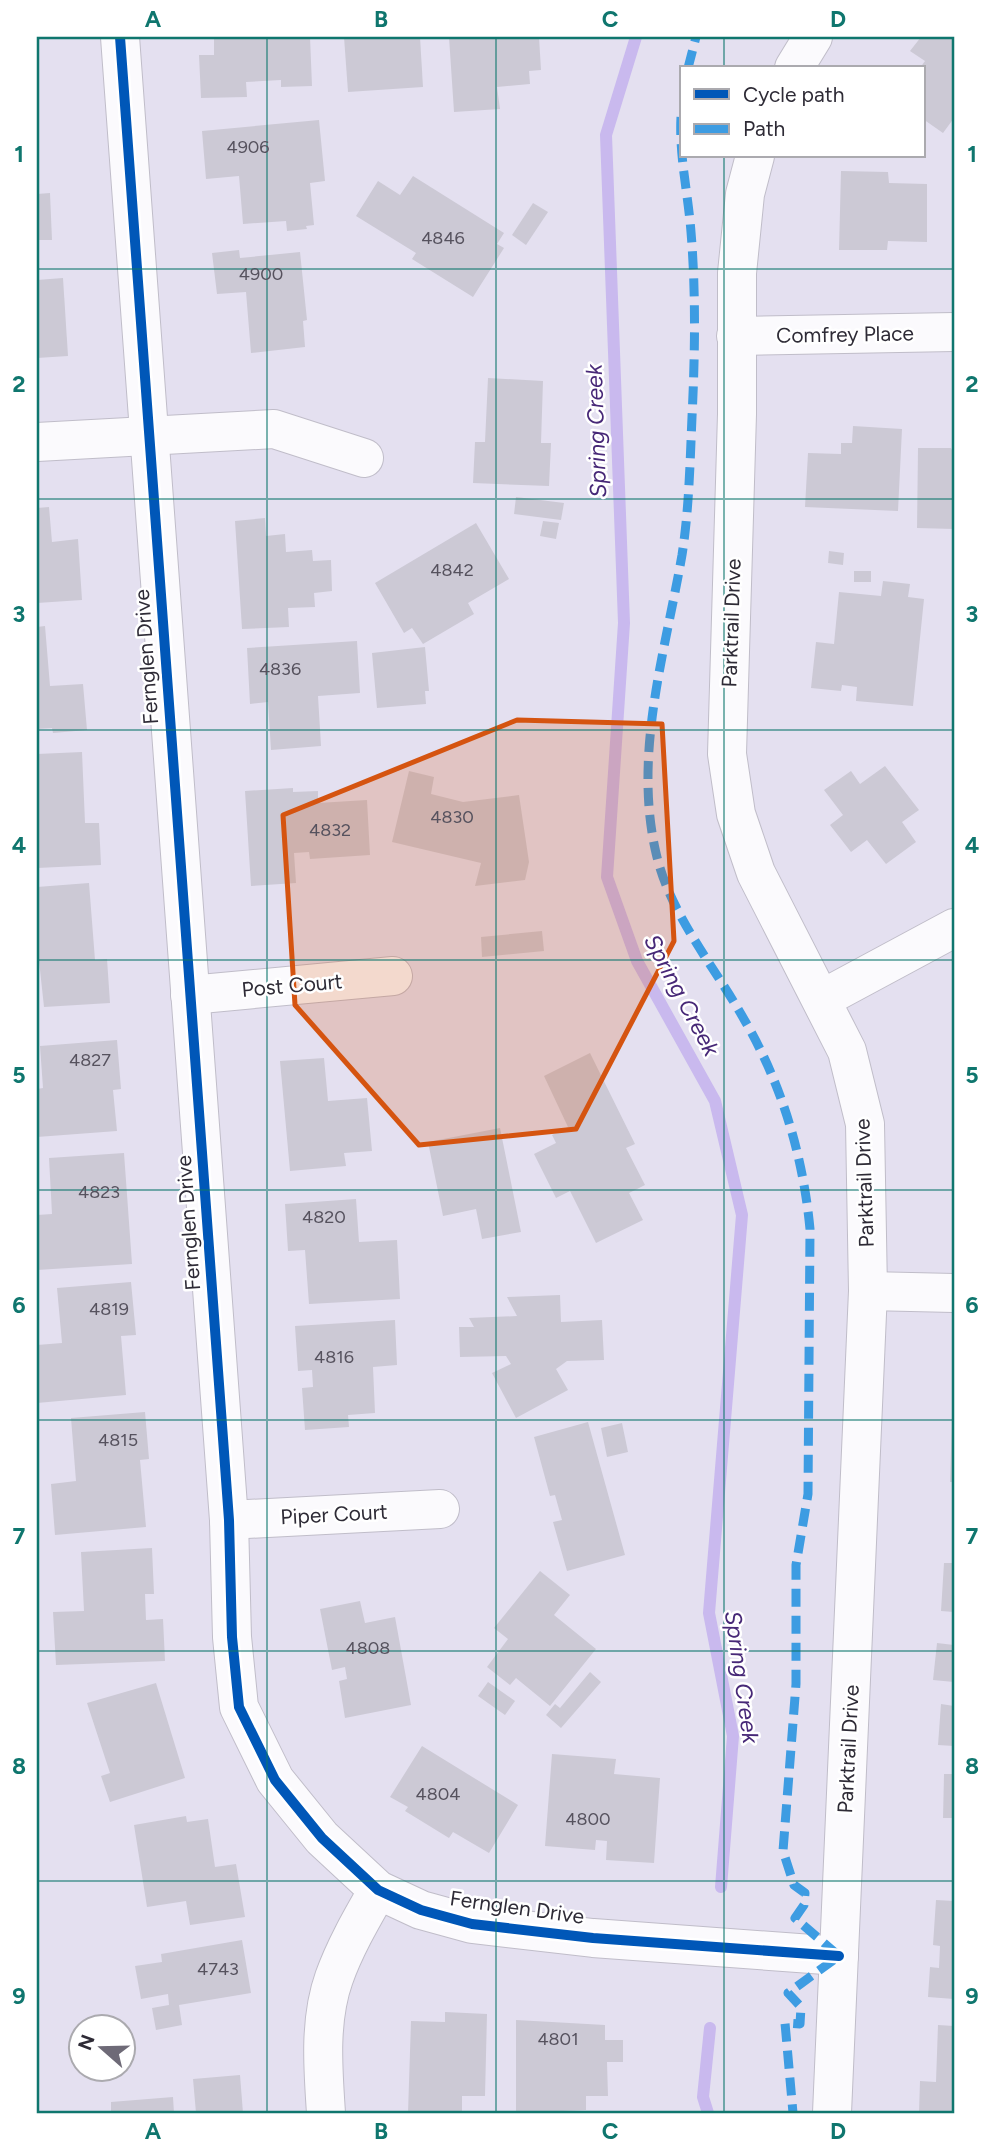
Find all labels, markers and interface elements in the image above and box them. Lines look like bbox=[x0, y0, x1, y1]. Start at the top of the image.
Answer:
text: A bbox=[145, 5, 162, 33]
text: B bbox=[374, 5, 388, 33]
text: C bbox=[602, 5, 619, 33]
text: D bbox=[830, 5, 846, 33]
legend bbox=[680, 66, 925, 158]
text: Cycle path bbox=[743, 82, 844, 107]
text: Path bbox=[743, 116, 785, 141]
house number: 4906 bbox=[226, 136, 270, 158]
text: 1 bbox=[14, 140, 24, 168]
text: 1 bbox=[967, 140, 977, 168]
house number: 4846 bbox=[421, 227, 465, 249]
house number: 4900 bbox=[239, 263, 283, 285]
street label: Comfrey Place bbox=[776, 320, 914, 348]
water label: Spring Creek bbox=[580, 363, 612, 498]
text: 2 bbox=[12, 370, 26, 398]
text: 2 bbox=[965, 370, 979, 398]
street label: Parktrail Drive bbox=[716, 558, 746, 688]
house number: 4842 bbox=[430, 559, 474, 581]
street label: Fernglen Drive bbox=[129, 589, 163, 725]
text: 3 bbox=[13, 600, 25, 628]
text: 3 bbox=[966, 600, 978, 628]
house number: 4836 bbox=[259, 658, 301, 680]
house number: 4830 bbox=[430, 806, 474, 828]
house number: 4832 bbox=[309, 819, 351, 841]
text: 4 bbox=[12, 831, 26, 859]
text: 4 bbox=[965, 831, 979, 859]
water label: Spring Creek bbox=[638, 929, 726, 1061]
street label: Post Court bbox=[241, 968, 344, 1002]
house number: 4827 bbox=[69, 1049, 111, 1071]
text: 5 bbox=[12, 1061, 26, 1089]
text: 5 bbox=[965, 1061, 979, 1089]
street label: Parktrail Drive bbox=[849, 1118, 879, 1248]
street label: Fernglen Drive bbox=[171, 1155, 205, 1291]
house number: 4823 bbox=[78, 1181, 120, 1203]
house number: 4820 bbox=[302, 1206, 346, 1228]
text: 6 bbox=[12, 1291, 26, 1319]
text: 6 bbox=[965, 1291, 979, 1319]
house number: 4819 bbox=[89, 1298, 129, 1320]
house number: 4816 bbox=[314, 1346, 354, 1368]
house number: 4815 bbox=[98, 1429, 138, 1451]
street label: Piper Court bbox=[280, 1499, 388, 1529]
text: 7 bbox=[13, 1522, 26, 1550]
text: 7 bbox=[966, 1522, 979, 1550]
water label: Spring Creek bbox=[719, 1609, 765, 1746]
house number: 4808 bbox=[346, 1637, 390, 1659]
street label: Parktrail Drive bbox=[832, 1684, 864, 1814]
text: 8 bbox=[12, 1752, 26, 1780]
text: 8 bbox=[965, 1752, 979, 1780]
house number: 4804 bbox=[416, 1783, 460, 1805]
house number: 4800 bbox=[565, 1808, 611, 1830]
street label: Fernglen Drive bbox=[448, 1885, 586, 1929]
house number: 4743 bbox=[197, 1958, 239, 1980]
text: 9 bbox=[12, 1982, 26, 2010]
text: 9 bbox=[965, 1982, 979, 2010]
north arrow bbox=[66, 2014, 136, 2084]
house number: 4801 bbox=[537, 2028, 579, 2050]
text: N bbox=[73, 2032, 100, 2053]
text: A bbox=[145, 2117, 162, 2145]
text: B bbox=[374, 2117, 388, 2145]
text: C bbox=[602, 2117, 619, 2145]
text: D bbox=[830, 2117, 846, 2145]

